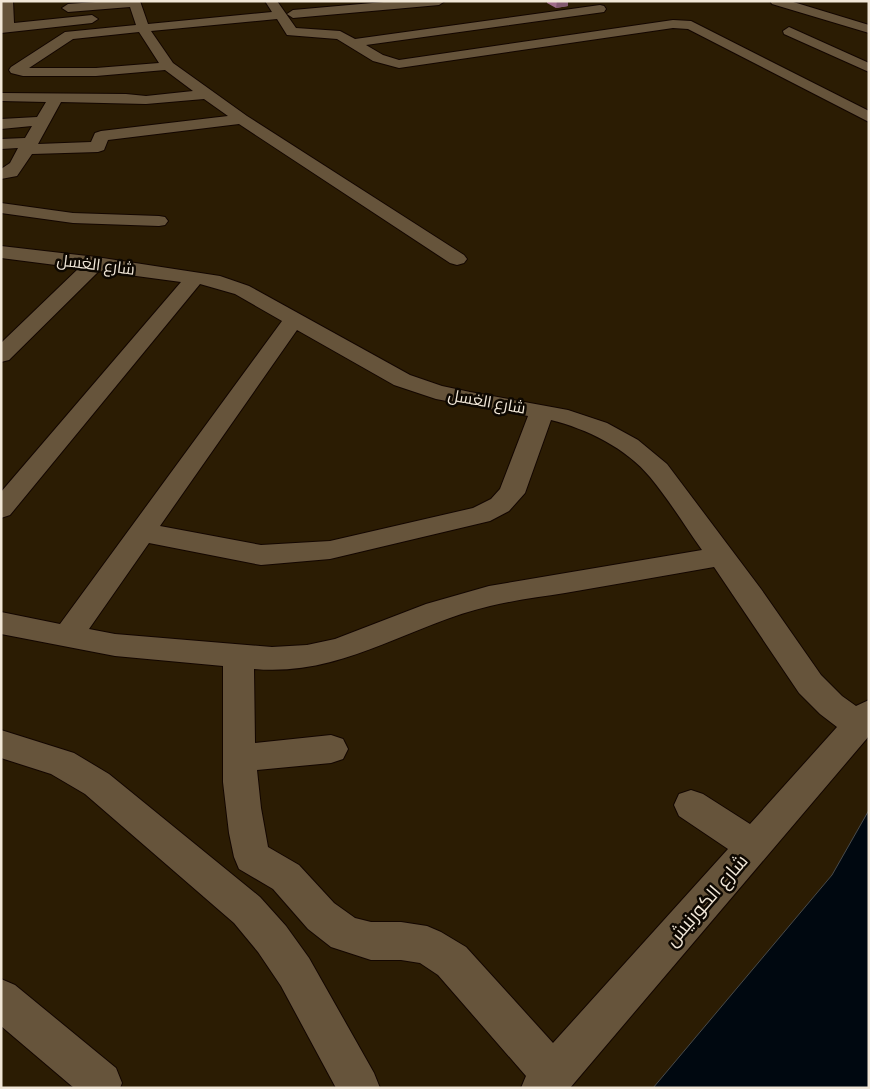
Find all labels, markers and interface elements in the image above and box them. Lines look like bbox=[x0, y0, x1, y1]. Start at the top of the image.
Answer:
street label: شارع الغسل bbox=[56, 250, 136, 281]
street label: شارع الغسل bbox=[446, 385, 527, 420]
street label: شارع الكورنيش bbox=[660, 850, 754, 952]

